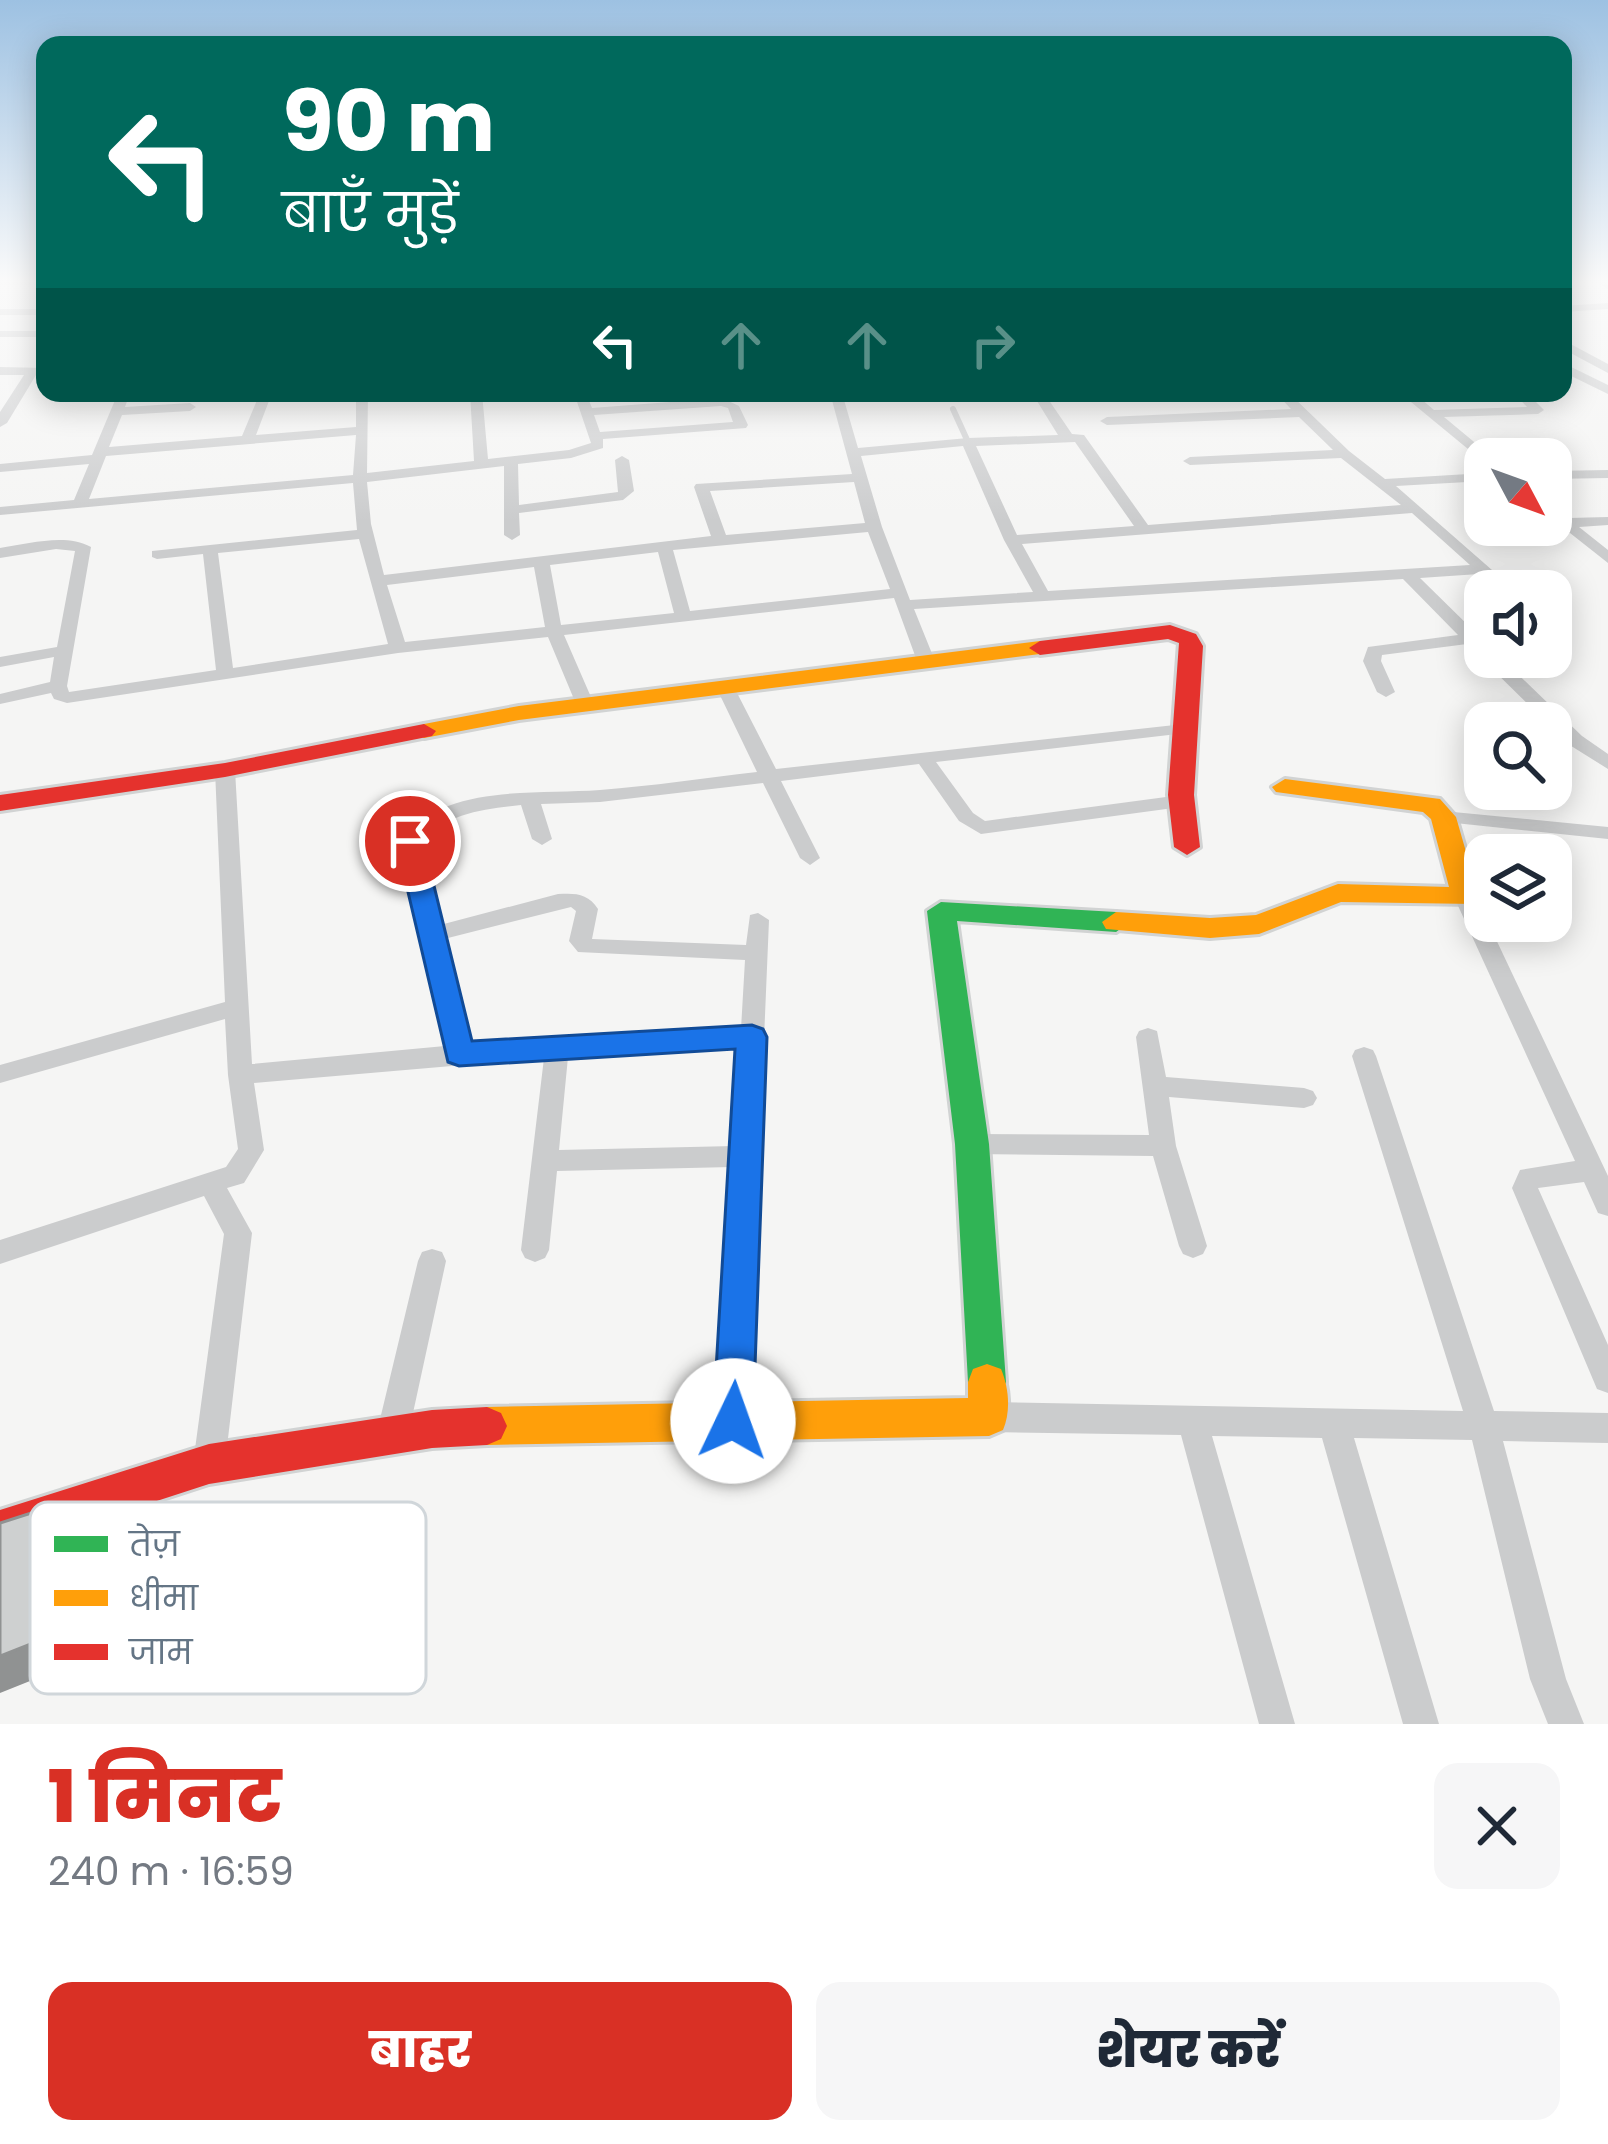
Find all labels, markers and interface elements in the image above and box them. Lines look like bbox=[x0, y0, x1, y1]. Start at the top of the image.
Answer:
text: 90 m bbox=[282, 63, 495, 180]
icon: left bbox=[84, 84, 240, 240]
text: बाएँ मुड़ें bbox=[282, 175, 458, 251]
icon: left bbox=[582, 312, 648, 378]
icon: ahead bbox=[708, 312, 774, 378]
icon: ahead bbox=[834, 312, 900, 378]
icon: right bbox=[960, 312, 1026, 378]
north arrow bbox=[1464, 438, 1572, 546]
map controls bbox=[1464, 438, 1572, 942]
button: sound bbox=[1464, 570, 1572, 678]
button: search bbox=[1464, 702, 1572, 810]
pin bbox=[359, 790, 461, 892]
icon: arrive bbox=[377, 808, 443, 874]
button: layers bbox=[1464, 834, 1572, 942]
position arrow bbox=[670, 1358, 796, 1484]
legend bbox=[30, 1502, 426, 1694]
text: तेज़ bbox=[128, 1521, 181, 1568]
text: धीमा bbox=[129, 1575, 199, 1622]
text: जाम bbox=[128, 1629, 193, 1676]
text: 1 मिनट bbox=[48, 1746, 282, 1847]
button: close bbox=[1434, 1763, 1560, 1889]
text: 240 m · 16:59 bbox=[48, 1844, 294, 1899]
button: बाहर bbox=[48, 1982, 792, 2120]
button: शेयर करें bbox=[816, 1982, 1560, 2120]

